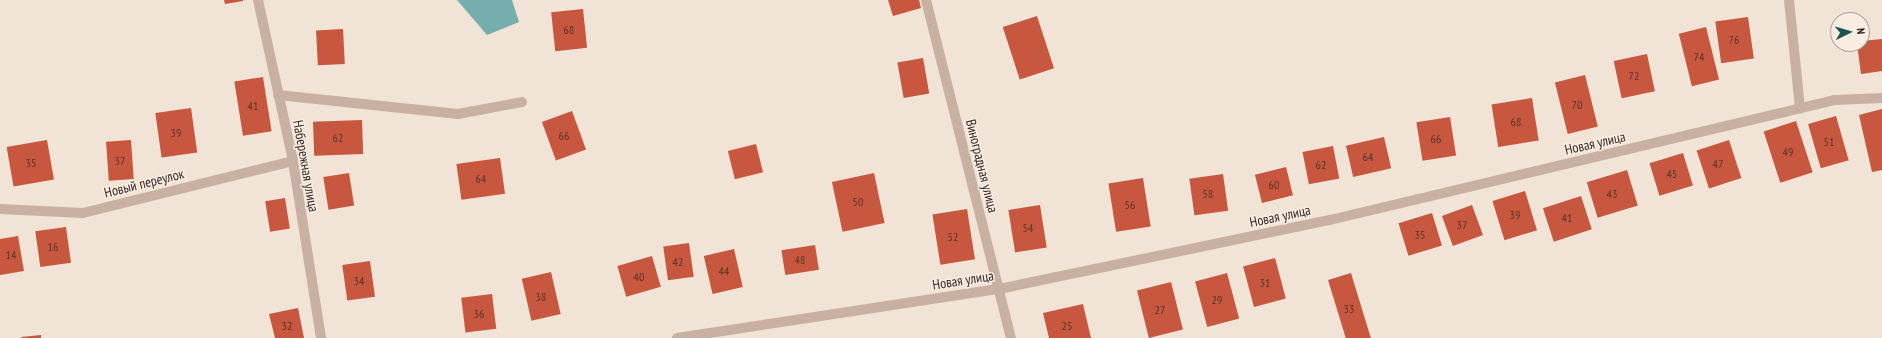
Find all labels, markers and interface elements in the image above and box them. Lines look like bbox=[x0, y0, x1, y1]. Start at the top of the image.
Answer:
north arrow bbox=[1830, 12, 1870, 52]
house number: 68 bbox=[564, 23, 574, 37]
text: N bbox=[1854, 27, 1868, 35]
house number: 76 bbox=[1729, 33, 1739, 47]
house number: 74 bbox=[1694, 50, 1704, 64]
house number: 72 bbox=[1629, 69, 1639, 83]
house number: 70 bbox=[1572, 98, 1582, 112]
house number: 41 bbox=[248, 99, 258, 113]
house number: 68 bbox=[1511, 115, 1521, 129]
street label: Виноградная улица bbox=[962, 118, 1002, 214]
street label: Набережная улица bbox=[290, 119, 322, 213]
house number: 39 bbox=[171, 126, 181, 140]
street label: Новая улица bbox=[1563, 128, 1627, 158]
house number: 66 bbox=[559, 129, 569, 143]
house number: 62 bbox=[333, 131, 343, 145]
house number: 66 bbox=[1431, 132, 1441, 146]
house number: 51 bbox=[1824, 135, 1834, 149]
house number: 49 bbox=[1783, 145, 1793, 159]
house number: 64 bbox=[1363, 150, 1373, 164]
house number: 37 bbox=[115, 154, 125, 168]
house number: 35 bbox=[26, 156, 36, 170]
house number: 47 bbox=[1713, 157, 1723, 171]
house number: 62 bbox=[1316, 158, 1326, 172]
street label: Новый переулок bbox=[102, 165, 186, 201]
house number: 45 bbox=[1667, 167, 1677, 181]
house number: 64 bbox=[476, 172, 486, 186]
house number: 60 bbox=[1269, 178, 1279, 192]
house number: 58 bbox=[1203, 187, 1213, 201]
house number: 43 bbox=[1607, 187, 1617, 201]
house number: 50 bbox=[853, 195, 863, 209]
house number: 56 bbox=[1125, 198, 1135, 212]
street label: Новая улица bbox=[1248, 201, 1312, 231]
house number: 39 bbox=[1510, 208, 1520, 222]
house number: 41 bbox=[1562, 211, 1572, 225]
house number: 37 bbox=[1457, 218, 1467, 232]
house number: 54 bbox=[1023, 221, 1033, 235]
house number: 35 bbox=[1415, 228, 1425, 242]
house number: 52 bbox=[948, 230, 958, 244]
house number: 16 bbox=[48, 240, 58, 254]
house number: 14 bbox=[6, 248, 16, 262]
house number: 48 bbox=[795, 253, 805, 267]
house number: 42 bbox=[673, 255, 683, 269]
house number: 44 bbox=[719, 264, 729, 278]
street label: Новая улица bbox=[931, 267, 995, 293]
house number: 40 bbox=[634, 270, 644, 284]
house number: 34 bbox=[354, 274, 364, 288]
house number: 31 bbox=[1260, 276, 1270, 290]
house number: 38 bbox=[536, 290, 546, 304]
house number: 29 bbox=[1212, 293, 1222, 307]
house number: 33 bbox=[1344, 302, 1354, 316]
house number: 27 bbox=[1155, 303, 1165, 317]
house number: 36 bbox=[474, 307, 484, 321]
house number: 32 bbox=[282, 319, 292, 333]
house number: 25 bbox=[1062, 319, 1072, 333]

